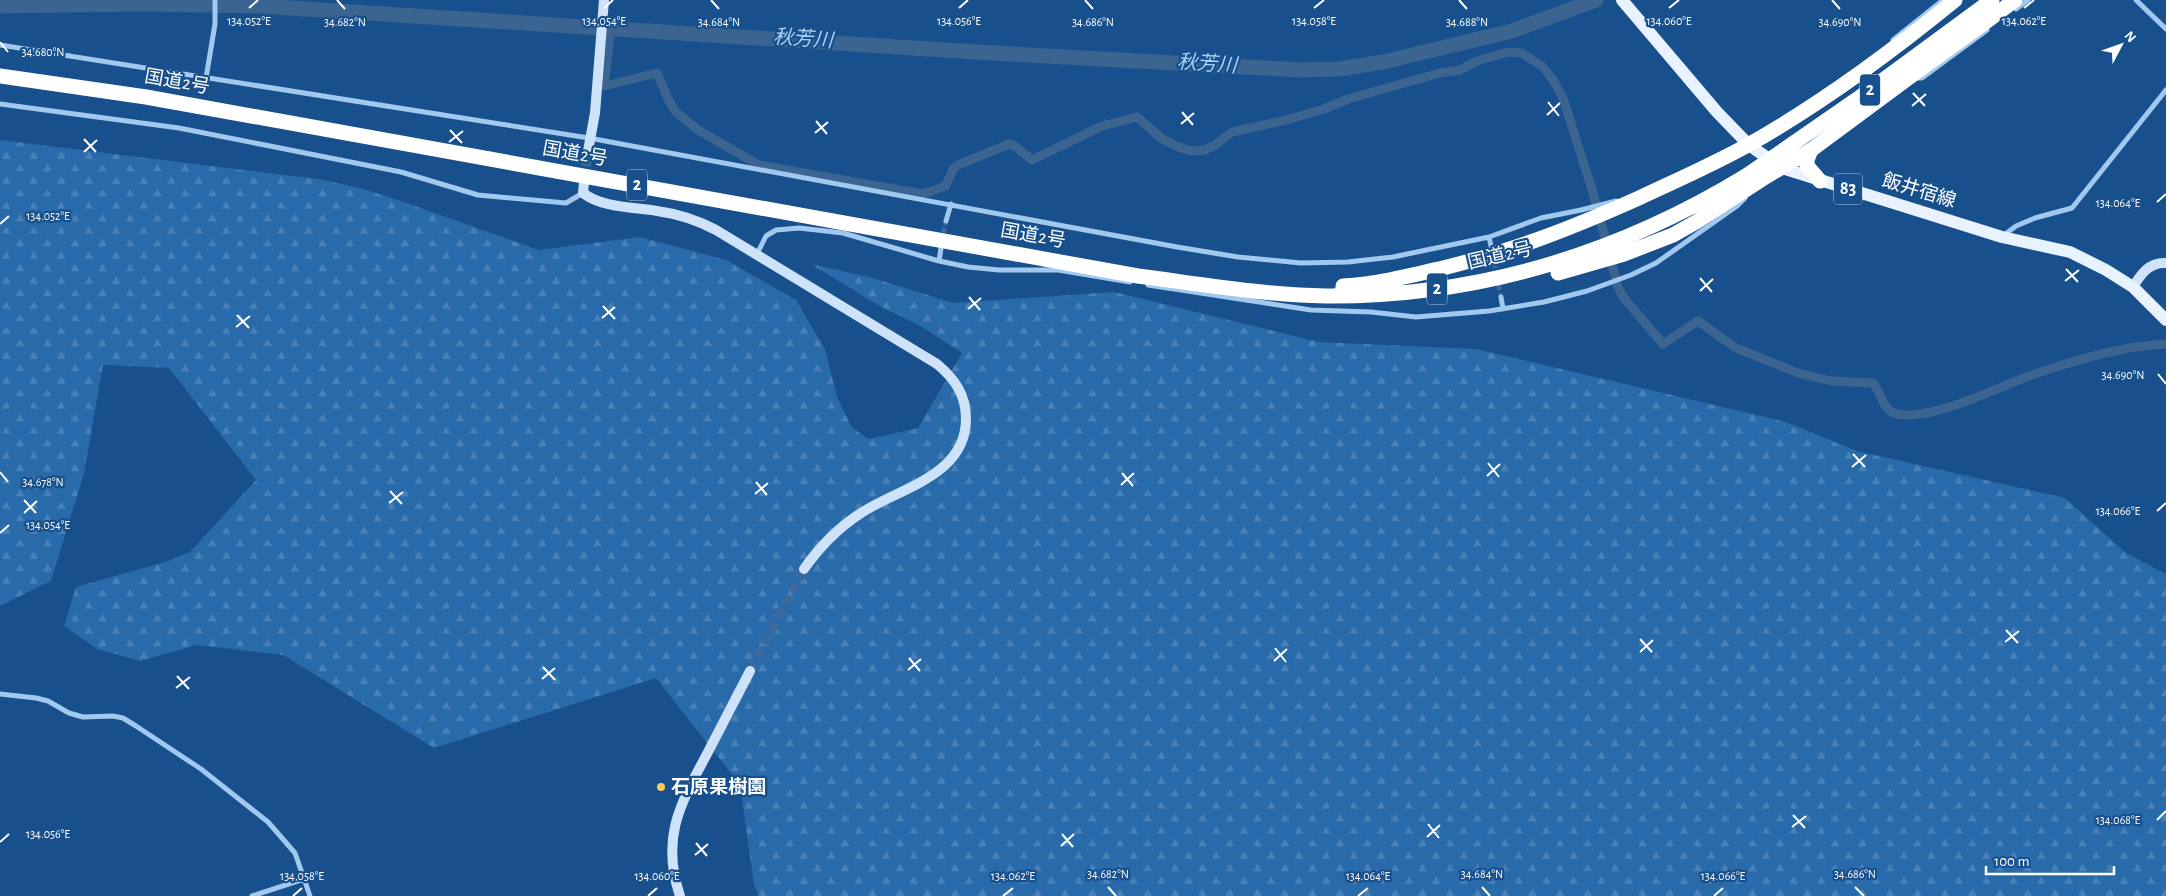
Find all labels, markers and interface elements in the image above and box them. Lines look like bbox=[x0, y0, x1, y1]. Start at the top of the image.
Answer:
text: 134.052°E bbox=[227, 15, 271, 27]
text: 134.054°E bbox=[582, 15, 626, 27]
text: 134.056°E bbox=[937, 15, 981, 27]
text: 134.058°E bbox=[1292, 15, 1336, 27]
text: 134.060°E bbox=[1646, 15, 1692, 27]
text: 134.062°E bbox=[2002, 15, 2046, 27]
text: 34.682°N bbox=[324, 16, 366, 28]
text: 34.684°N bbox=[698, 16, 740, 28]
text: 34.686°N bbox=[1072, 16, 1114, 28]
text: 34.688°N bbox=[1446, 16, 1488, 28]
text: 34.690°N bbox=[1819, 16, 1861, 28]
north arrow bbox=[2096, 20, 2146, 70]
water label: 秋芳川 bbox=[772, 26, 836, 51]
text: N bbox=[2122, 29, 2139, 45]
text: 34.680°N bbox=[22, 46, 64, 58]
water label: 秋芳川 bbox=[1176, 51, 1240, 76]
street label: 国道2号 bbox=[143, 66, 211, 97]
road number: 2 bbox=[1860, 74, 1880, 106]
street label: 国道2号 bbox=[541, 138, 609, 169]
road number: 2 bbox=[627, 170, 647, 200]
street label: 飯井宿線 bbox=[1880, 170, 1958, 211]
road number: 83 bbox=[1834, 173, 1862, 204]
text: 134.064°E bbox=[2096, 197, 2141, 209]
text: 134.052°E bbox=[26, 210, 70, 222]
street label: 国道2号 bbox=[999, 220, 1067, 251]
street label: 国道2号 bbox=[1466, 238, 1534, 273]
road number: 2 bbox=[1427, 274, 1447, 304]
text: 34.690°N bbox=[2102, 369, 2144, 381]
text: 34.678°N bbox=[22, 476, 64, 488]
text: 134.066°E bbox=[2096, 505, 2140, 517]
text: 134.054°E bbox=[26, 519, 70, 531]
place label: 石原果樹園 bbox=[671, 776, 766, 797]
marker: 石原果樹園 bbox=[655, 781, 667, 793]
text: 134.068°E bbox=[2096, 814, 2140, 826]
text: 134.056°E bbox=[26, 828, 70, 840]
scale bar bbox=[1986, 844, 2114, 876]
text: 100 m bbox=[1994, 854, 2029, 869]
text: 34.682°N bbox=[1087, 868, 1129, 880]
text: 34.684°N bbox=[1461, 868, 1503, 880]
text: 34.686°N bbox=[1834, 868, 1876, 880]
text: 134.058°E bbox=[280, 870, 324, 882]
text: 134.060°E bbox=[634, 870, 680, 882]
text: 134.062°E bbox=[991, 870, 1035, 882]
text: 134.064°E bbox=[1346, 870, 1391, 882]
text: 134.066°E bbox=[1701, 870, 1745, 882]

